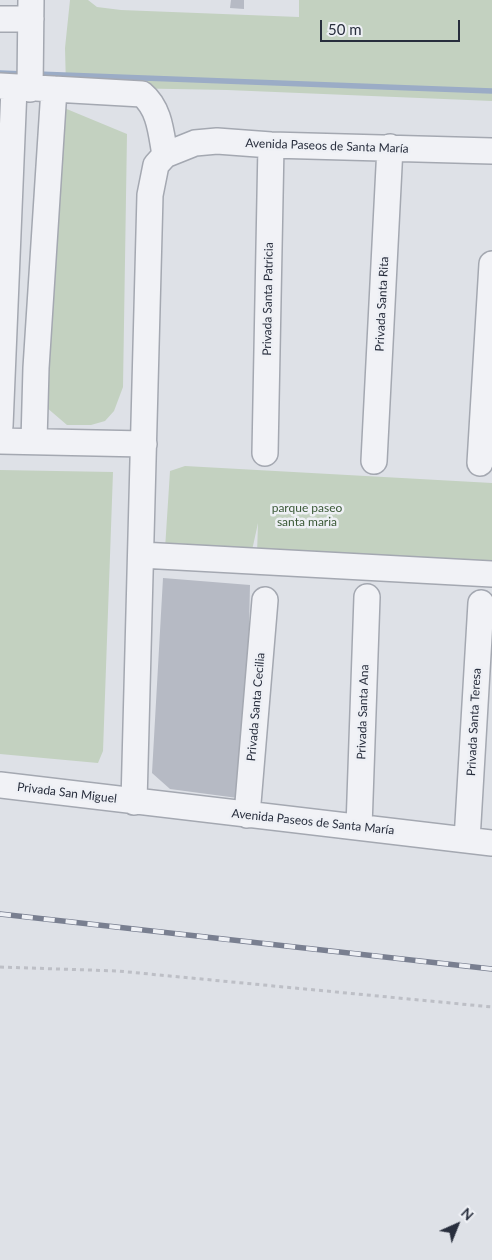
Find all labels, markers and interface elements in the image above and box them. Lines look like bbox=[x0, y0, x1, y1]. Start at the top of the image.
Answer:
scale bar bbox=[322, 10, 462, 42]
text: 50 m bbox=[328, 20, 362, 38]
street label: Avenida Paseos de Santa María bbox=[245, 136, 409, 156]
street label: Privada Santa Patricia bbox=[260, 242, 276, 356]
street label: Privada Santa Rita bbox=[372, 256, 392, 352]
park label: parque paseo santa maria bbox=[272, 501, 342, 529]
street label: Privada Santa Cecilia bbox=[244, 652, 268, 762]
street label: Privada Santa Ana bbox=[354, 664, 372, 760]
street label: Privada Santa Teresa bbox=[464, 668, 484, 776]
street label: Privada San Miguel bbox=[16, 780, 118, 806]
street label: Avenida Paseos de Santa María bbox=[231, 806, 395, 838]
north arrow bbox=[432, 1200, 482, 1250]
text: N bbox=[458, 1204, 478, 1224]

